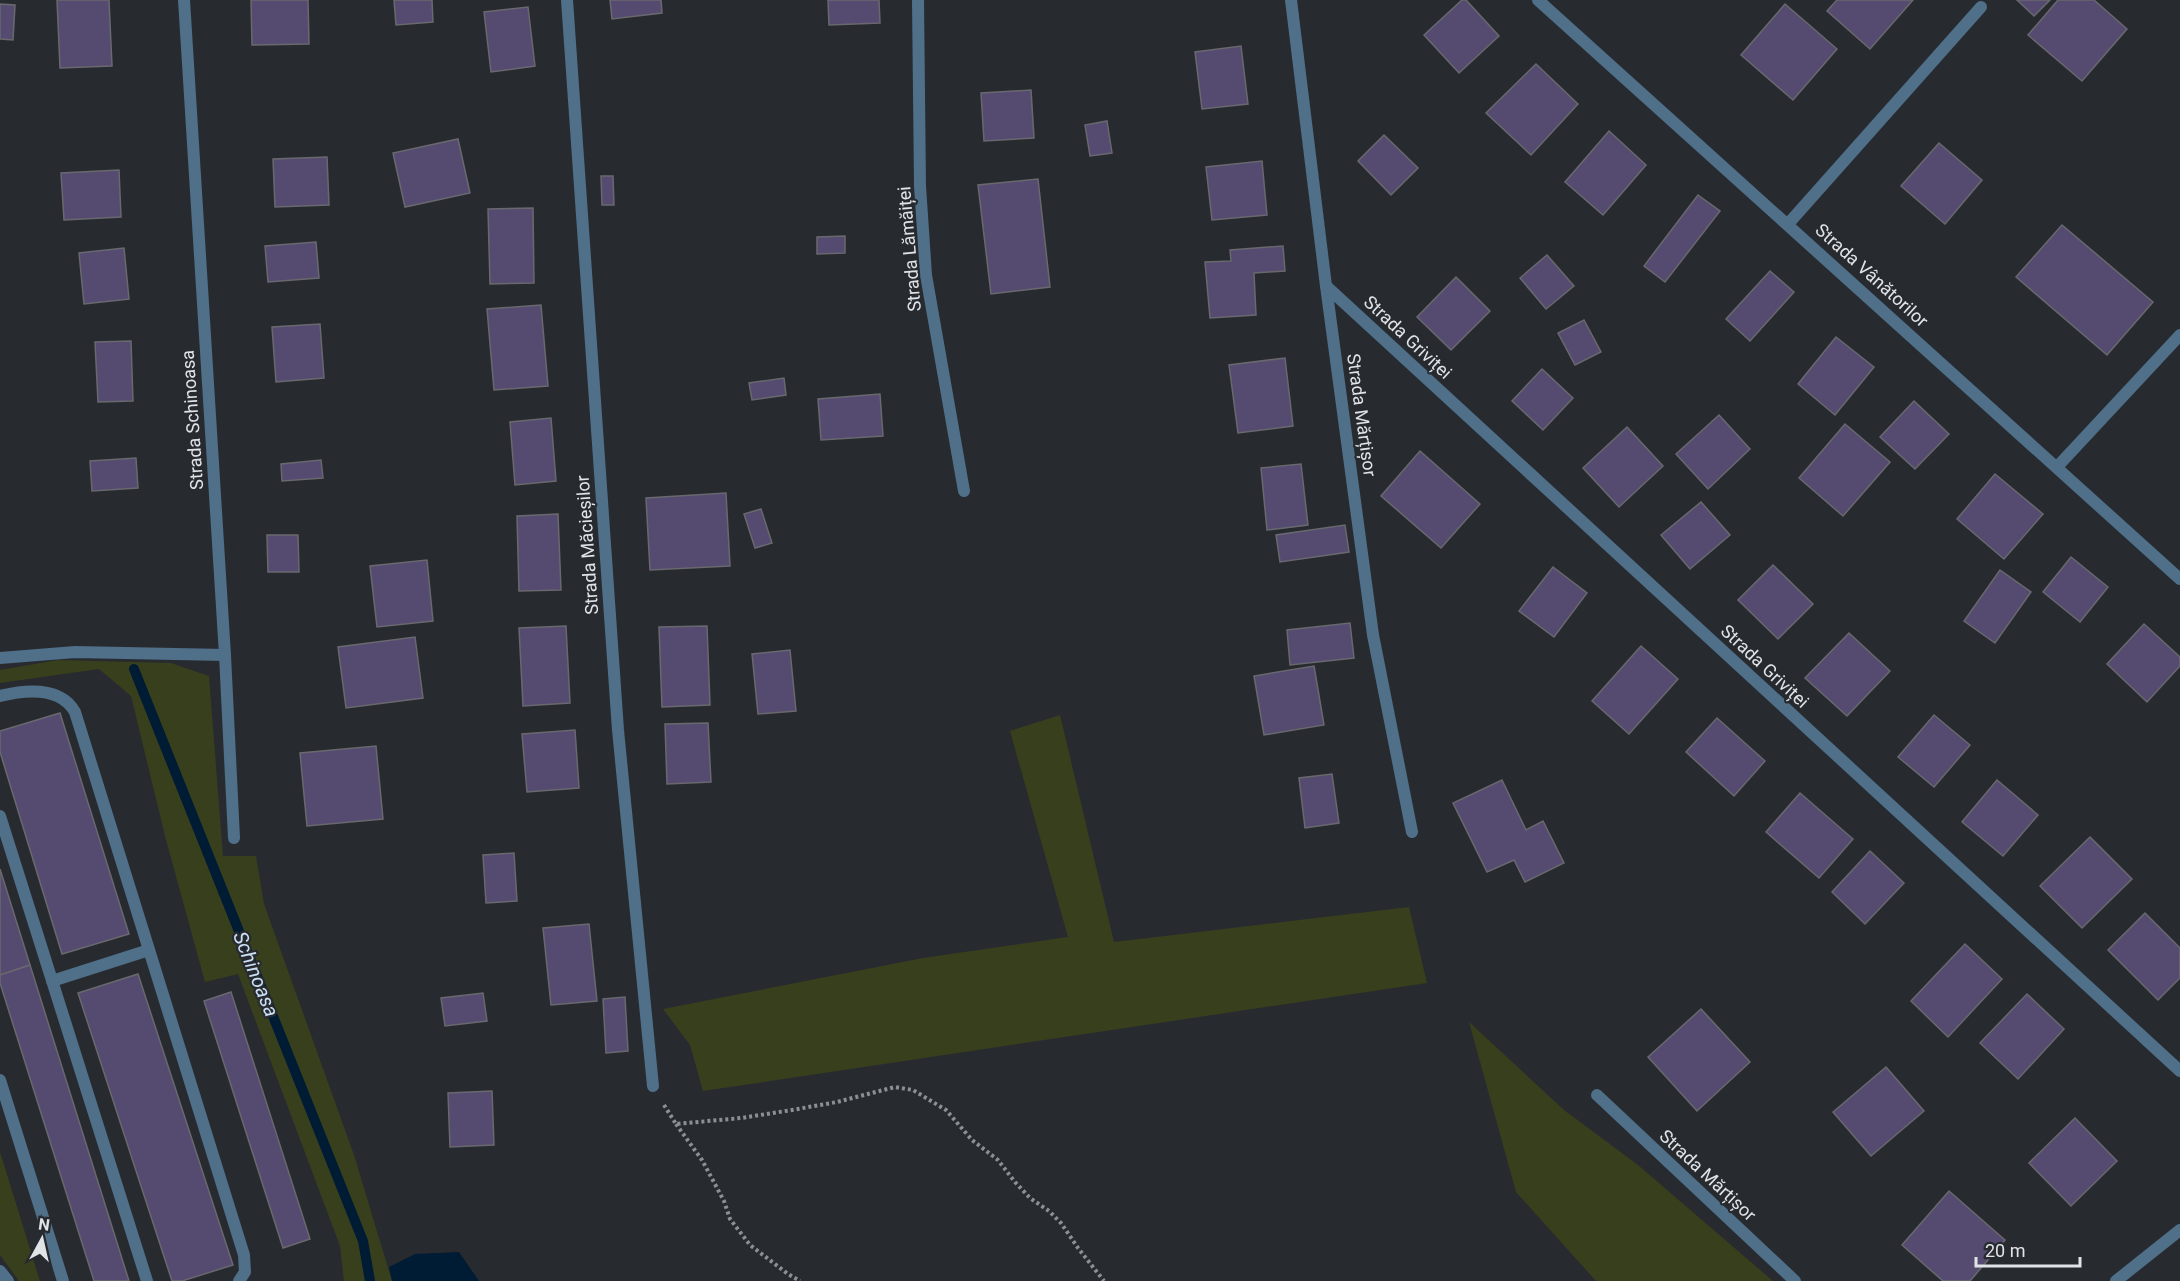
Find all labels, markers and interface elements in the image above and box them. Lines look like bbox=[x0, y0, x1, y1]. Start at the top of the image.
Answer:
street label: Strada Lămăiței bbox=[893, 185, 926, 313]
street label: Strada Vânătorilor bbox=[1811, 219, 1933, 331]
street label: Strada Griviței bbox=[1359, 291, 1456, 384]
street label: Strada Schinoasa bbox=[177, 349, 207, 491]
street label: Strada Mărțișor bbox=[1342, 352, 1381, 478]
street label: Strada Măcieșilor bbox=[572, 474, 603, 615]
street label: Strada Griviței bbox=[1716, 620, 1813, 713]
water label: Schinoasa bbox=[228, 928, 284, 1020]
street label: Strada Mărțișor bbox=[1655, 1125, 1761, 1226]
north arrow bbox=[12, 1209, 72, 1269]
text: N bbox=[37, 1214, 51, 1235]
scale bar bbox=[1976, 1230, 2080, 1268]
text: 20 m bbox=[1985, 1240, 2025, 1261]

